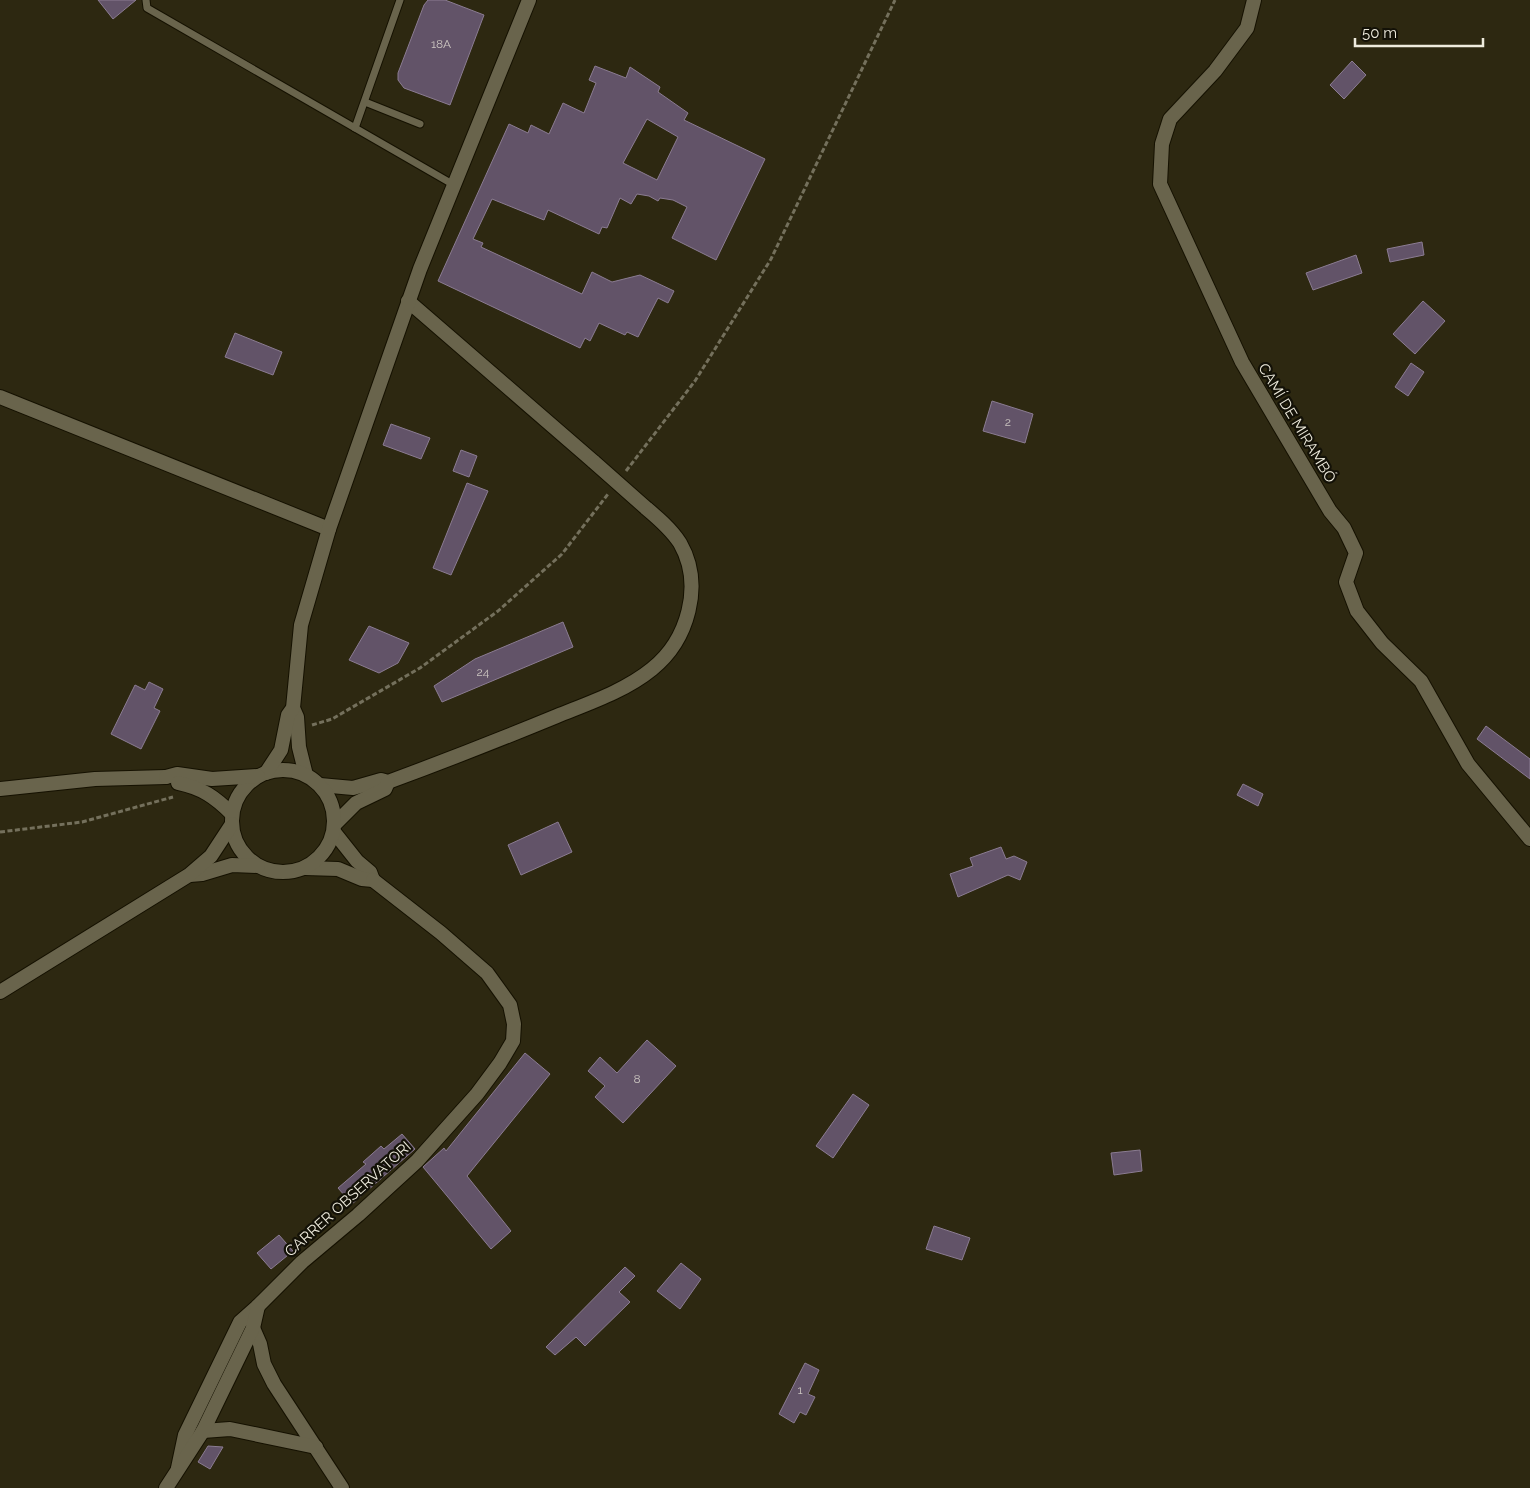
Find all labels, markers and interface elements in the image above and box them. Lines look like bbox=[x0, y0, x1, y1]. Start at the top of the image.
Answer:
scale bar bbox=[1355, 15, 1482, 47]
text: 50 m bbox=[1362, 24, 1397, 42]
house number: 18A bbox=[431, 37, 451, 51]
street label: CAMÍ DE MIRAMBÓ bbox=[1254, 360, 1340, 486]
house number: 2 bbox=[1005, 415, 1011, 429]
house number: 24 bbox=[477, 665, 490, 679]
house number: 8 bbox=[633, 1072, 641, 1086]
street label: CARRER OBSERVATORI bbox=[281, 1138, 415, 1260]
house number: 1 bbox=[797, 1383, 803, 1397]

